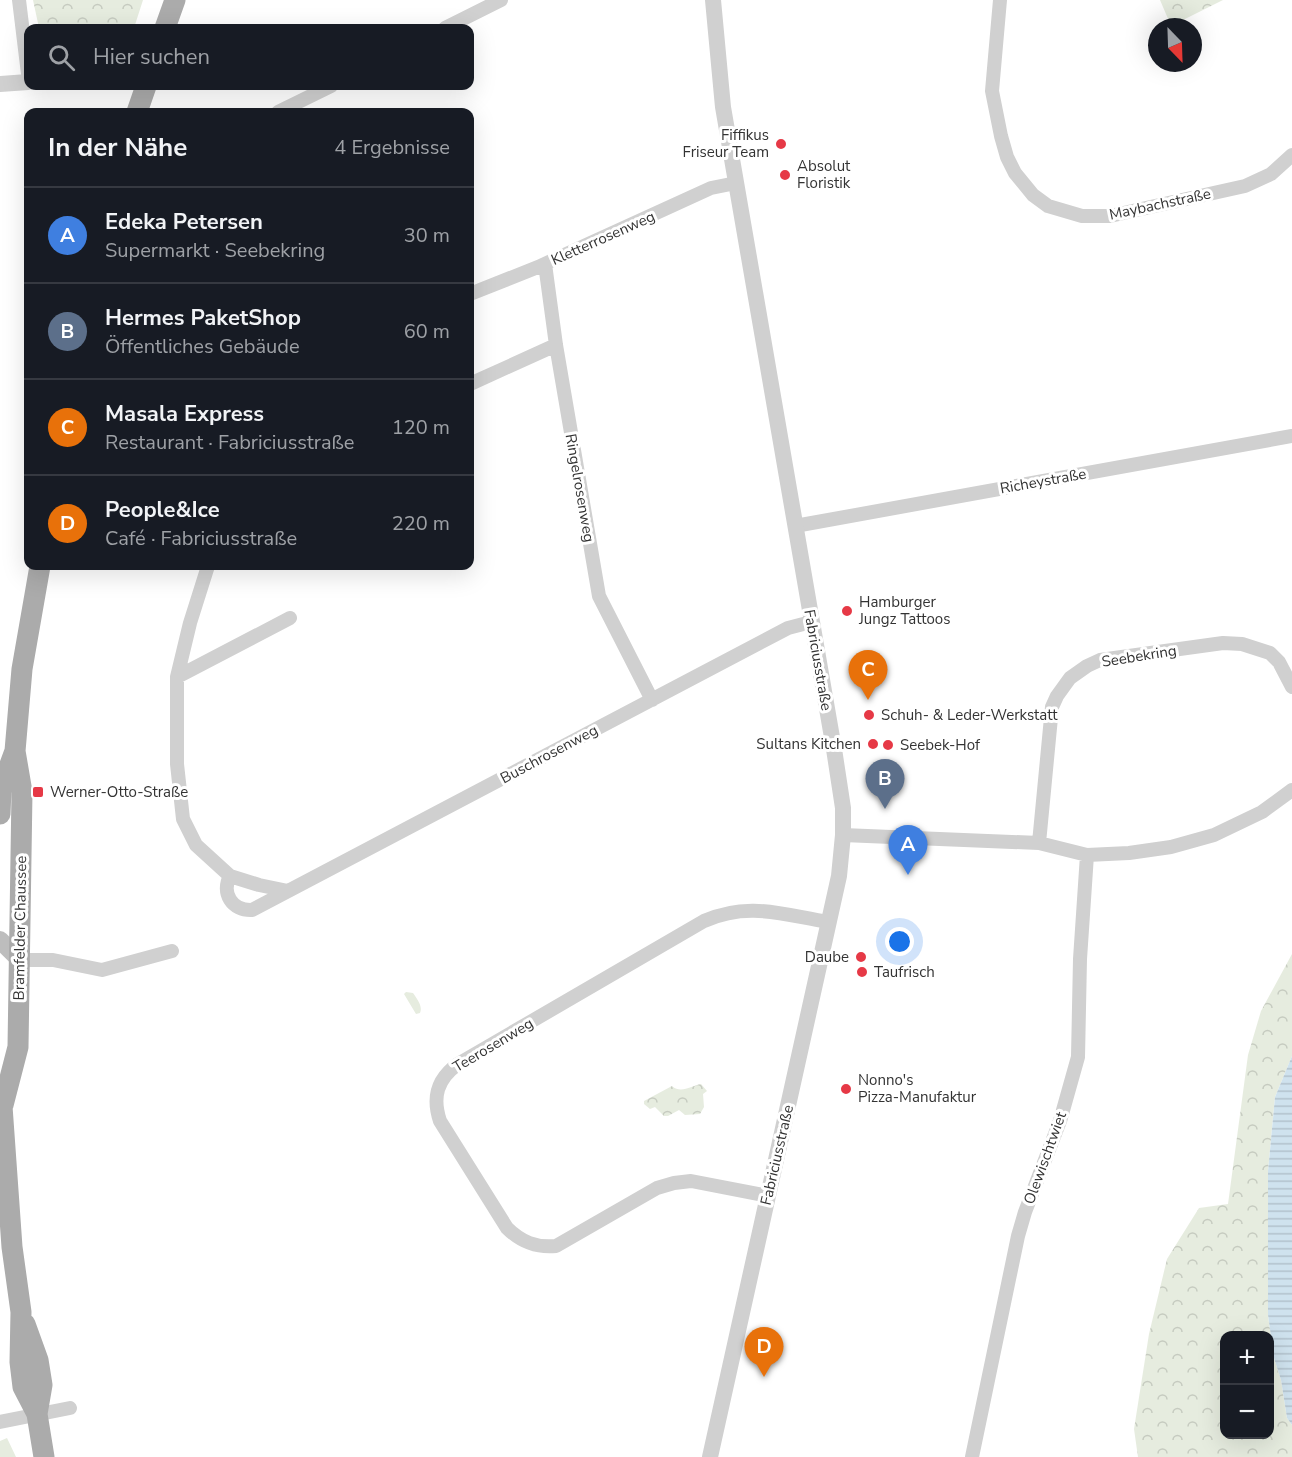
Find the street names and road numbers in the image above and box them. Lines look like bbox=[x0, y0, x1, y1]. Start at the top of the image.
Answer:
street label: Maybachstraße bbox=[1107, 183, 1213, 225]
street label: Kletterrosenweg bbox=[548, 206, 658, 270]
street label: Ringelrosenweg bbox=[561, 432, 599, 544]
street label: Richeystraße bbox=[998, 464, 1088, 498]
street label: Fabriciusstraße bbox=[799, 608, 837, 712]
street label: Seebekring bbox=[1100, 640, 1178, 672]
street label: Buschrosenweg bbox=[497, 720, 601, 788]
street label: Bramfelder Chaussee bbox=[9, 855, 31, 1001]
street label: Teerosenweg bbox=[449, 1013, 537, 1077]
street label: Fabriciusstraße bbox=[756, 1103, 798, 1207]
street label: Olewischtwiet bbox=[1019, 1108, 1071, 1207]

